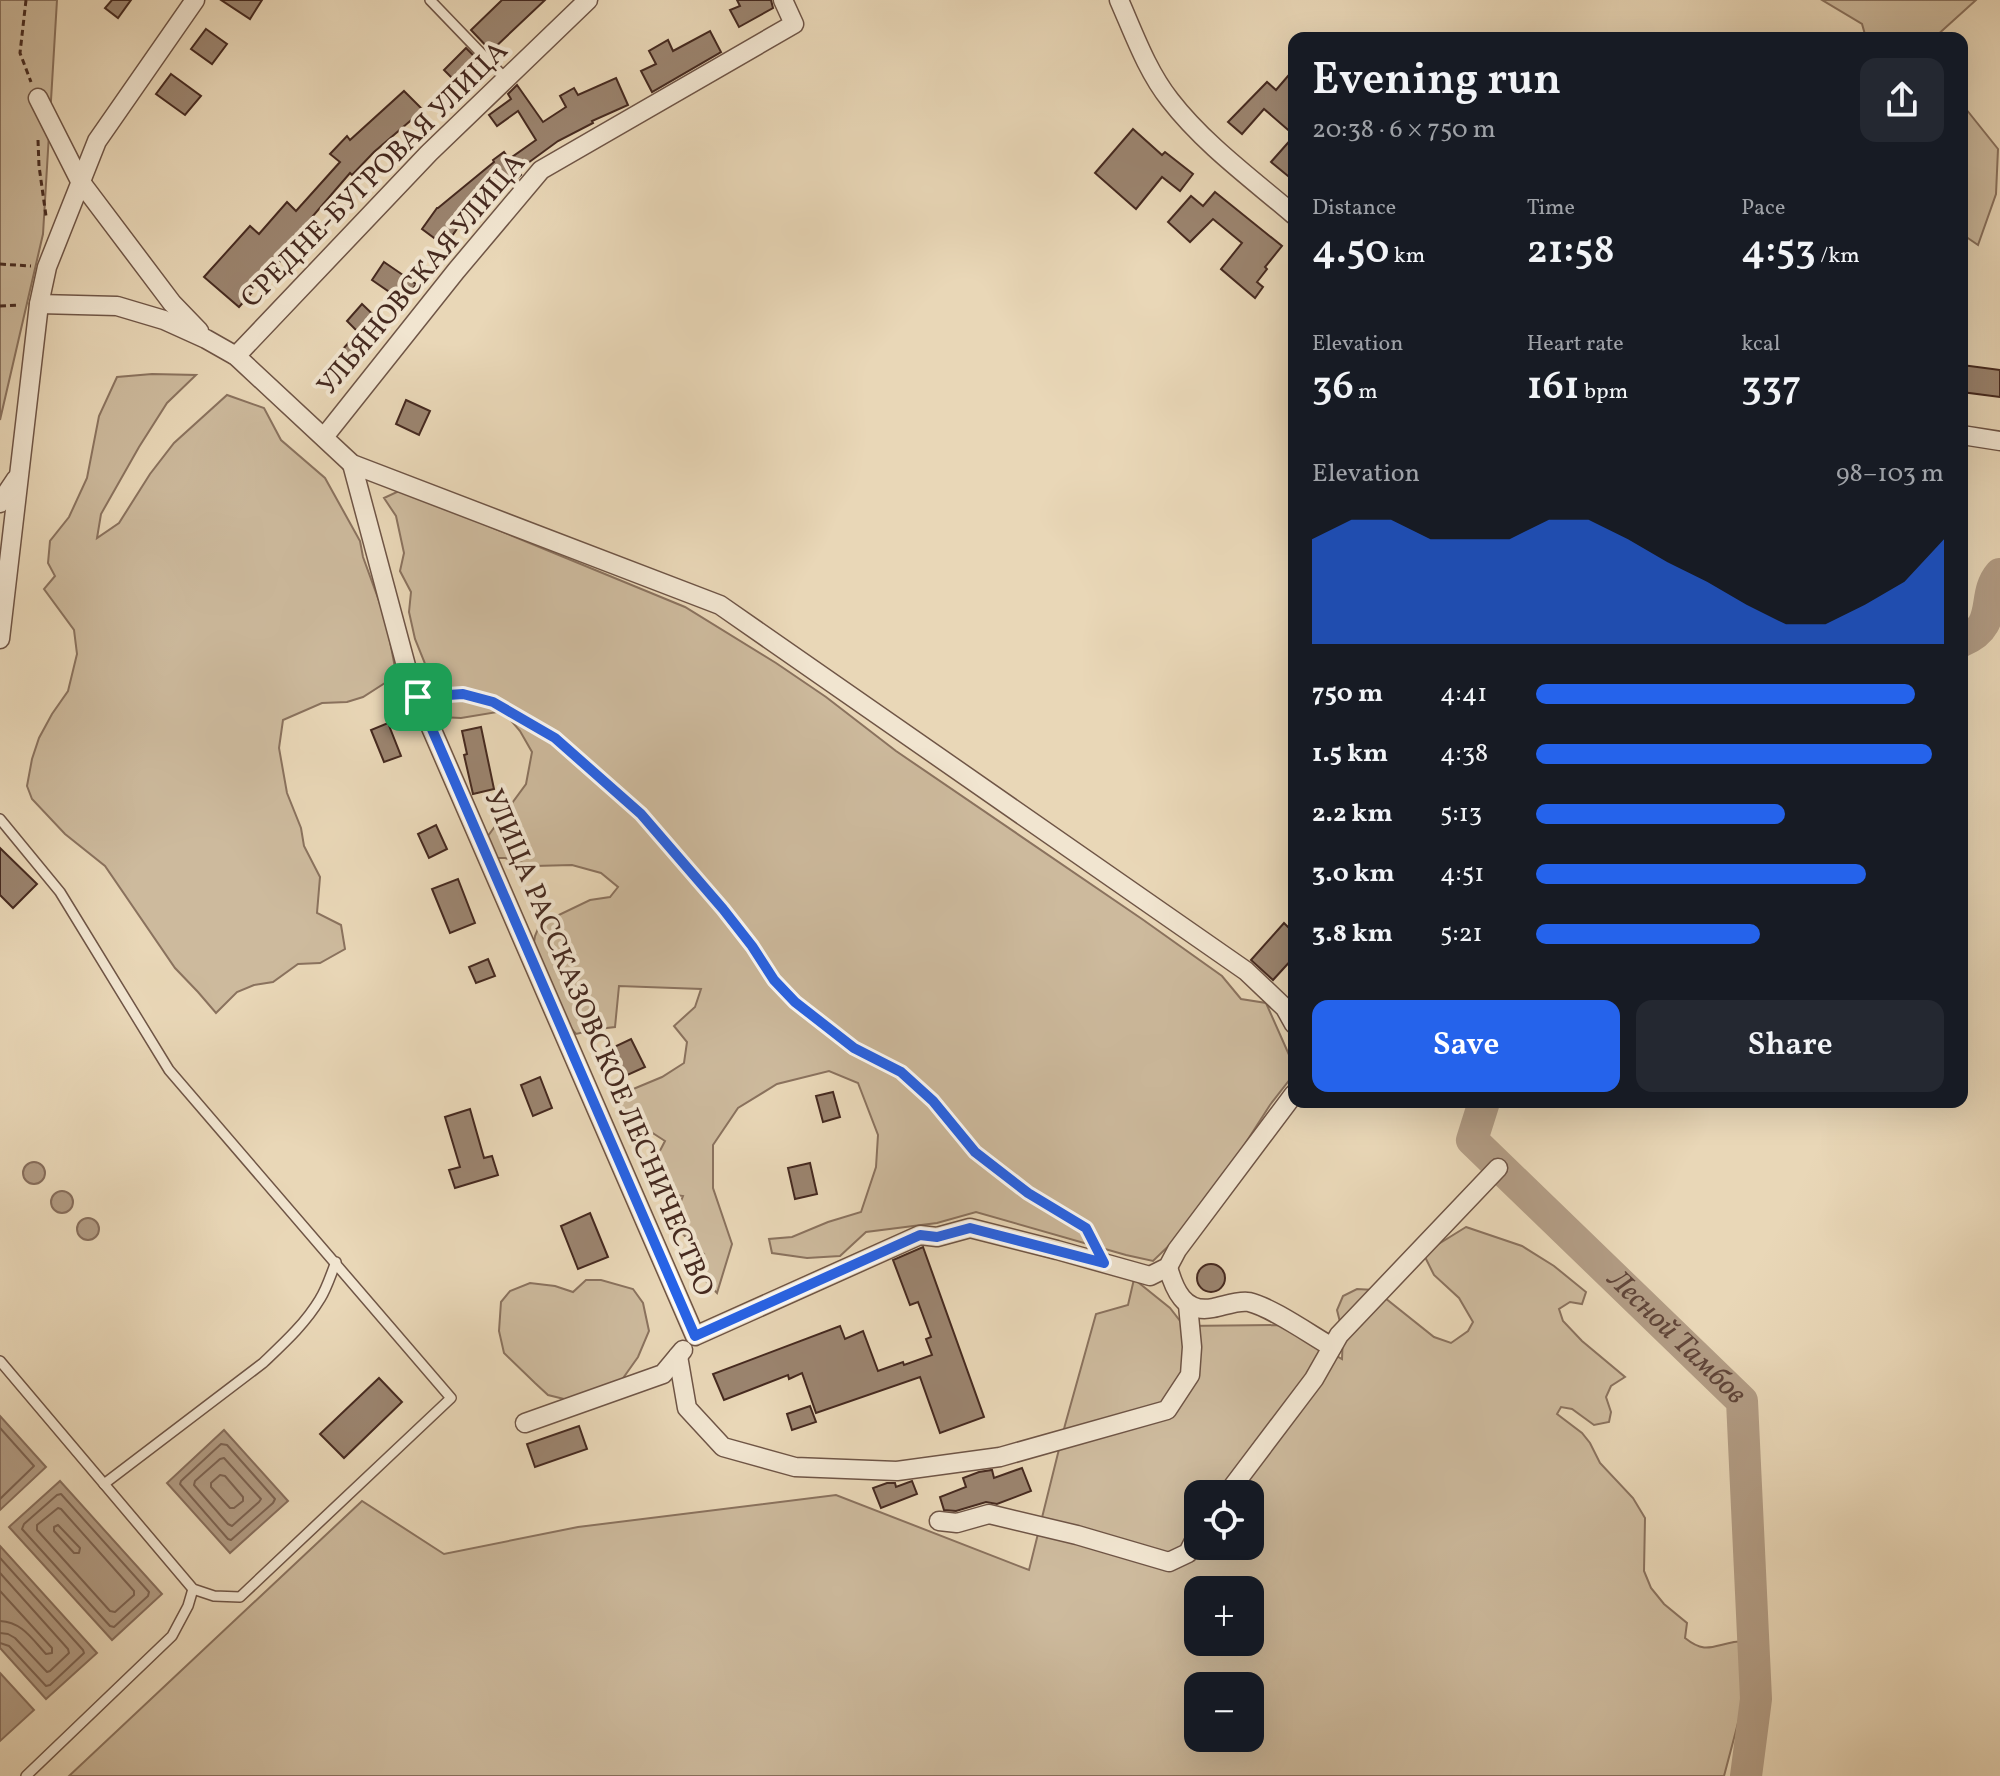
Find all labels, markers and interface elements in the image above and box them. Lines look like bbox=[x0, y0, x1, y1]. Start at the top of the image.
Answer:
street label: СРЕДНЕ-БУГРОВАЯ УЛИЦА bbox=[233, 32, 518, 317]
text: Evening run bbox=[1312, 51, 1561, 112]
button: share bbox=[1860, 58, 1944, 142]
text: 20:38 · 6 × 750 m bbox=[1312, 112, 1496, 148]
street label: УЛЬЯНОВСКАЯ УЛИЦА bbox=[309, 145, 535, 404]
text: Distance bbox=[1312, 193, 1396, 224]
text: Time bbox=[1527, 193, 1575, 224]
text: Pace bbox=[1741, 193, 1785, 224]
text: 4.50 bbox=[1312, 224, 1389, 280]
text: 21:58 bbox=[1527, 224, 1615, 280]
text: 4:53 bbox=[1741, 224, 1816, 280]
text: km bbox=[1389, 241, 1425, 272]
text: /km bbox=[1816, 241, 1860, 272]
text: Elevation bbox=[1312, 329, 1403, 360]
text: Heart rate bbox=[1527, 329, 1624, 360]
text: kcal bbox=[1741, 329, 1780, 360]
text: 36 bbox=[1312, 360, 1354, 416]
text: 161 bbox=[1527, 360, 1580, 416]
text: 337 bbox=[1741, 360, 1801, 416]
text: m bbox=[1354, 377, 1378, 408]
text: bpm bbox=[1580, 377, 1628, 408]
text: Elevation bbox=[1312, 456, 1420, 492]
text: 98–103 m bbox=[1836, 456, 1944, 492]
pin bbox=[384, 663, 452, 731]
icon: arrive bbox=[396, 675, 440, 719]
text: 750 m bbox=[1312, 676, 1383, 712]
text: 4:41 bbox=[1440, 676, 1487, 712]
text: 1.5 km bbox=[1312, 736, 1388, 772]
text: 4:38 bbox=[1440, 736, 1488, 772]
street label: УЛИЦА РАССКАЗОВСКОЕ ЛЕСНИЧЕСТВО bbox=[473, 784, 723, 1302]
text: 2.2 km bbox=[1312, 796, 1393, 832]
text: 5:13 bbox=[1440, 796, 1482, 832]
text: 3.0 km bbox=[1312, 856, 1395, 892]
text: 4:51 bbox=[1440, 856, 1484, 892]
text: 3.8 km bbox=[1312, 916, 1393, 952]
text: 5:21 bbox=[1440, 916, 1483, 952]
button: Save bbox=[1312, 1000, 1620, 1092]
button: Share bbox=[1636, 1000, 1944, 1092]
water label: Лесной Тамбов bbox=[1596, 1259, 1755, 1415]
map controls bbox=[1184, 1480, 1264, 1752]
button: locate bbox=[1184, 1480, 1264, 1560]
button: + bbox=[1184, 1576, 1264, 1656]
button: − bbox=[1184, 1672, 1264, 1752]

